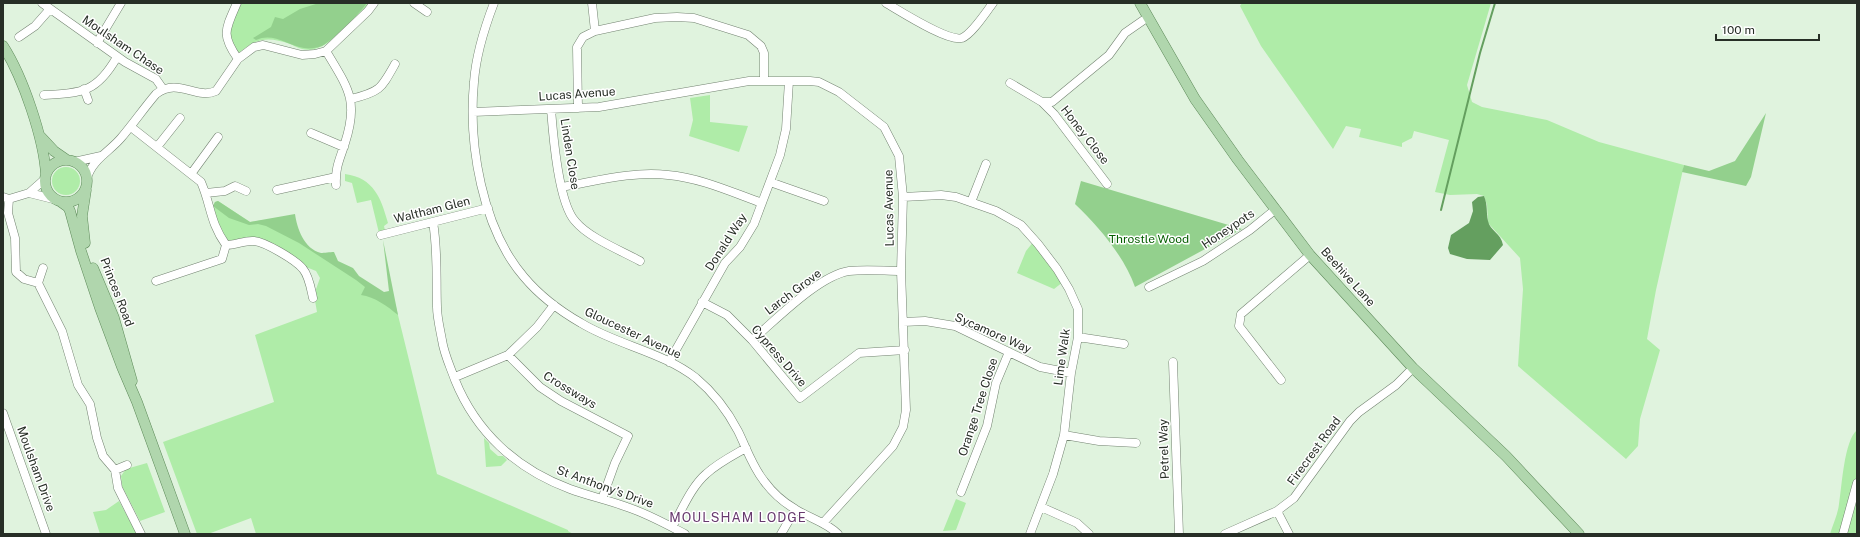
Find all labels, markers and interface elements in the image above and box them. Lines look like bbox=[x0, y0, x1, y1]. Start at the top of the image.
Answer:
street label: Moulsham Chase bbox=[80, 13, 167, 78]
scale bar bbox=[1716, 16, 1819, 42]
text: 100 m bbox=[1722, 23, 1755, 37]
street label: Lucas Avenue bbox=[538, 84, 616, 104]
street label: Honey Close bbox=[1058, 103, 1112, 167]
street label: Linden Close bbox=[557, 117, 583, 191]
street label: Lucas Avenue bbox=[881, 169, 897, 247]
street label: Waltham Glen bbox=[392, 194, 472, 226]
street label: Honeypots bbox=[1199, 206, 1257, 252]
street label: Donald Way bbox=[702, 210, 750, 273]
park label: Throstle Wood bbox=[1109, 232, 1189, 246]
street label: Beehive Lane bbox=[1318, 245, 1378, 309]
street label: Princes Road bbox=[97, 255, 137, 329]
street label: Larch Grove bbox=[762, 266, 824, 318]
street label: Gloucester Avenue bbox=[582, 304, 684, 362]
street label: Sycamore Way bbox=[953, 310, 1034, 356]
street label: Cypress Drive bbox=[748, 322, 810, 390]
street label: Lime Walk bbox=[1051, 327, 1073, 386]
street label: Orange Tree Close bbox=[955, 356, 1001, 458]
street label: Crossways bbox=[541, 369, 599, 411]
street label: Firecrest Road bbox=[1284, 414, 1344, 488]
street label: Petrel Way bbox=[1156, 418, 1172, 479]
street label: Moulsham Drive bbox=[14, 425, 58, 514]
street label: St Anthony's Drive bbox=[555, 463, 655, 511]
district label: MOULSHAM LODGE bbox=[669, 510, 807, 525]

